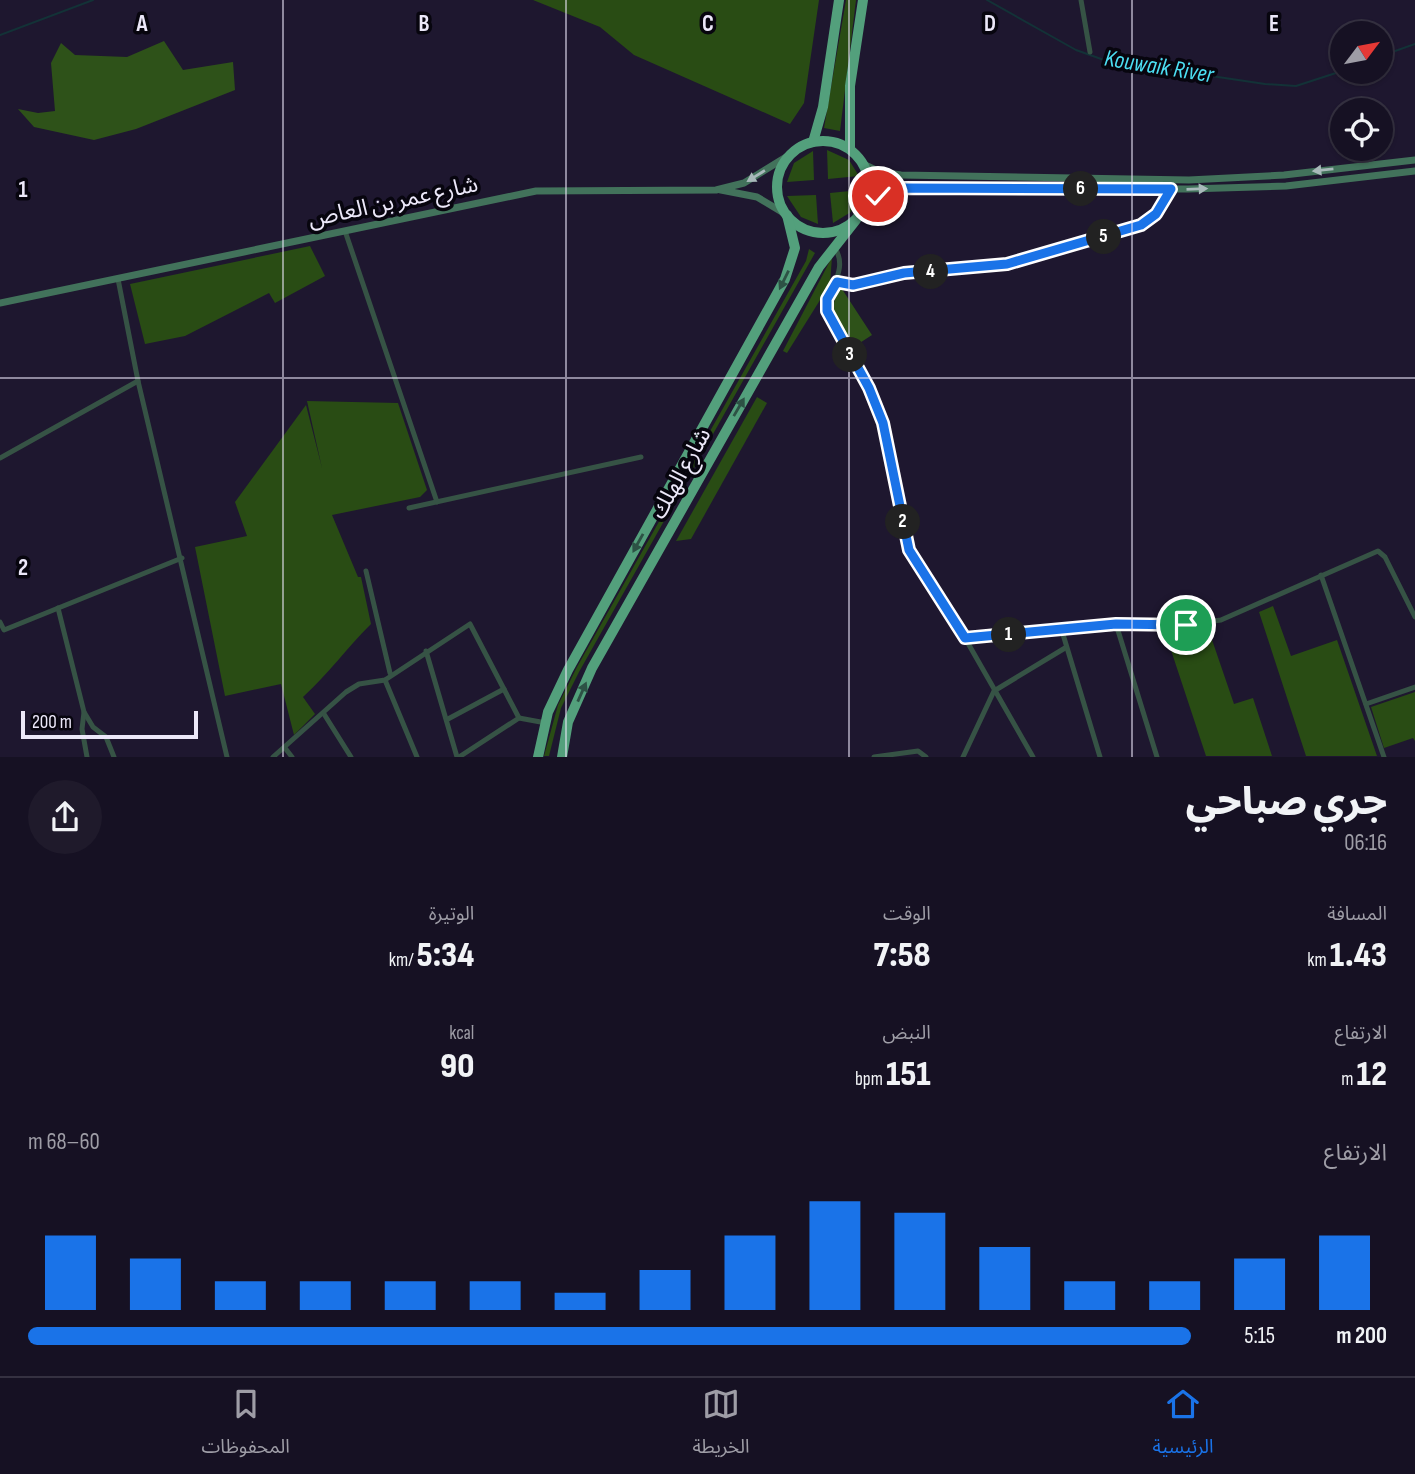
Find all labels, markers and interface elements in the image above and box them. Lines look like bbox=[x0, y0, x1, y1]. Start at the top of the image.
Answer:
text: A bbox=[136, 10, 149, 38]
text: B bbox=[419, 10, 430, 38]
text: C bbox=[702, 10, 714, 38]
text: D bbox=[984, 10, 996, 38]
text: E bbox=[1269, 10, 1279, 38]
north arrow bbox=[1330, 21, 1393, 84]
map controls bbox=[1330, 21, 1393, 161]
water label: Kouwaik River bbox=[1102, 44, 1217, 90]
button: locate bbox=[1330, 98, 1393, 161]
one-way arrow bbox=[1312, 165, 1334, 176]
pin bbox=[848, 166, 908, 226]
one-way arrow bbox=[746, 169, 765, 182]
street label: شارع عمر بن العاص bbox=[306, 170, 481, 236]
pin: 6 bbox=[1064, 172, 1098, 206]
text: 1 bbox=[18, 176, 28, 204]
icon: check bbox=[859, 177, 897, 215]
text: 6 bbox=[1076, 177, 1085, 200]
one-way arrow bbox=[1186, 183, 1208, 194]
pin: 5 bbox=[1086, 219, 1122, 254]
text: 5 bbox=[1099, 225, 1108, 248]
pin: 4 bbox=[914, 254, 948, 290]
text: 4 bbox=[926, 260, 935, 283]
one-way arrow bbox=[778, 270, 790, 290]
pin: 3 bbox=[832, 338, 868, 372]
text: 3 bbox=[845, 343, 854, 366]
one-way arrow bbox=[733, 397, 745, 417]
street label: شارع الهلك bbox=[644, 423, 719, 525]
pin: 2 bbox=[886, 504, 920, 540]
text: 2 bbox=[898, 510, 907, 533]
one-way arrow bbox=[632, 534, 644, 553]
text: 2 bbox=[18, 554, 28, 582]
pin bbox=[1156, 595, 1216, 655]
icon: arrive bbox=[1167, 606, 1205, 644]
pin: 1 bbox=[992, 618, 1026, 652]
text: 1 bbox=[1005, 623, 1012, 646]
one-way arrow bbox=[576, 682, 588, 702]
scale bar bbox=[21, 708, 198, 739]
text: 200 m bbox=[32, 711, 72, 734]
button: share bbox=[28, 780, 102, 854]
text: جري صباحي bbox=[1186, 780, 1387, 825]
text: 06:16 bbox=[1344, 829, 1387, 857]
text: الوتيرة bbox=[429, 903, 474, 926]
text: الوقت bbox=[883, 903, 931, 926]
text: المسافة bbox=[1327, 903, 1387, 926]
text: 5:34 bbox=[417, 934, 474, 977]
text: 7:58 bbox=[874, 934, 931, 977]
text: 1.43 bbox=[1330, 934, 1387, 977]
text: /km bbox=[389, 949, 417, 972]
text: km bbox=[1307, 949, 1330, 972]
text: kcal bbox=[449, 1022, 474, 1045]
text: النبض bbox=[882, 1022, 931, 1045]
text: الارتفاع bbox=[1335, 1022, 1387, 1045]
text: 90 bbox=[440, 1045, 474, 1088]
text: 151 bbox=[886, 1053, 931, 1096]
text: 12 bbox=[1357, 1053, 1387, 1096]
text: bpm bbox=[855, 1068, 886, 1091]
text: m bbox=[1341, 1068, 1357, 1091]
text: 60–68 m bbox=[28, 1128, 100, 1156]
text: الارتفاع bbox=[1324, 1139, 1387, 1167]
text: 5:15 bbox=[1244, 1322, 1275, 1350]
text: 200 m bbox=[1336, 1322, 1387, 1350]
tab: المحفوظات bbox=[201, 1385, 290, 1467]
tab: الخريطة bbox=[693, 1385, 750, 1467]
tab: الرئيسية bbox=[1152, 1385, 1214, 1467]

